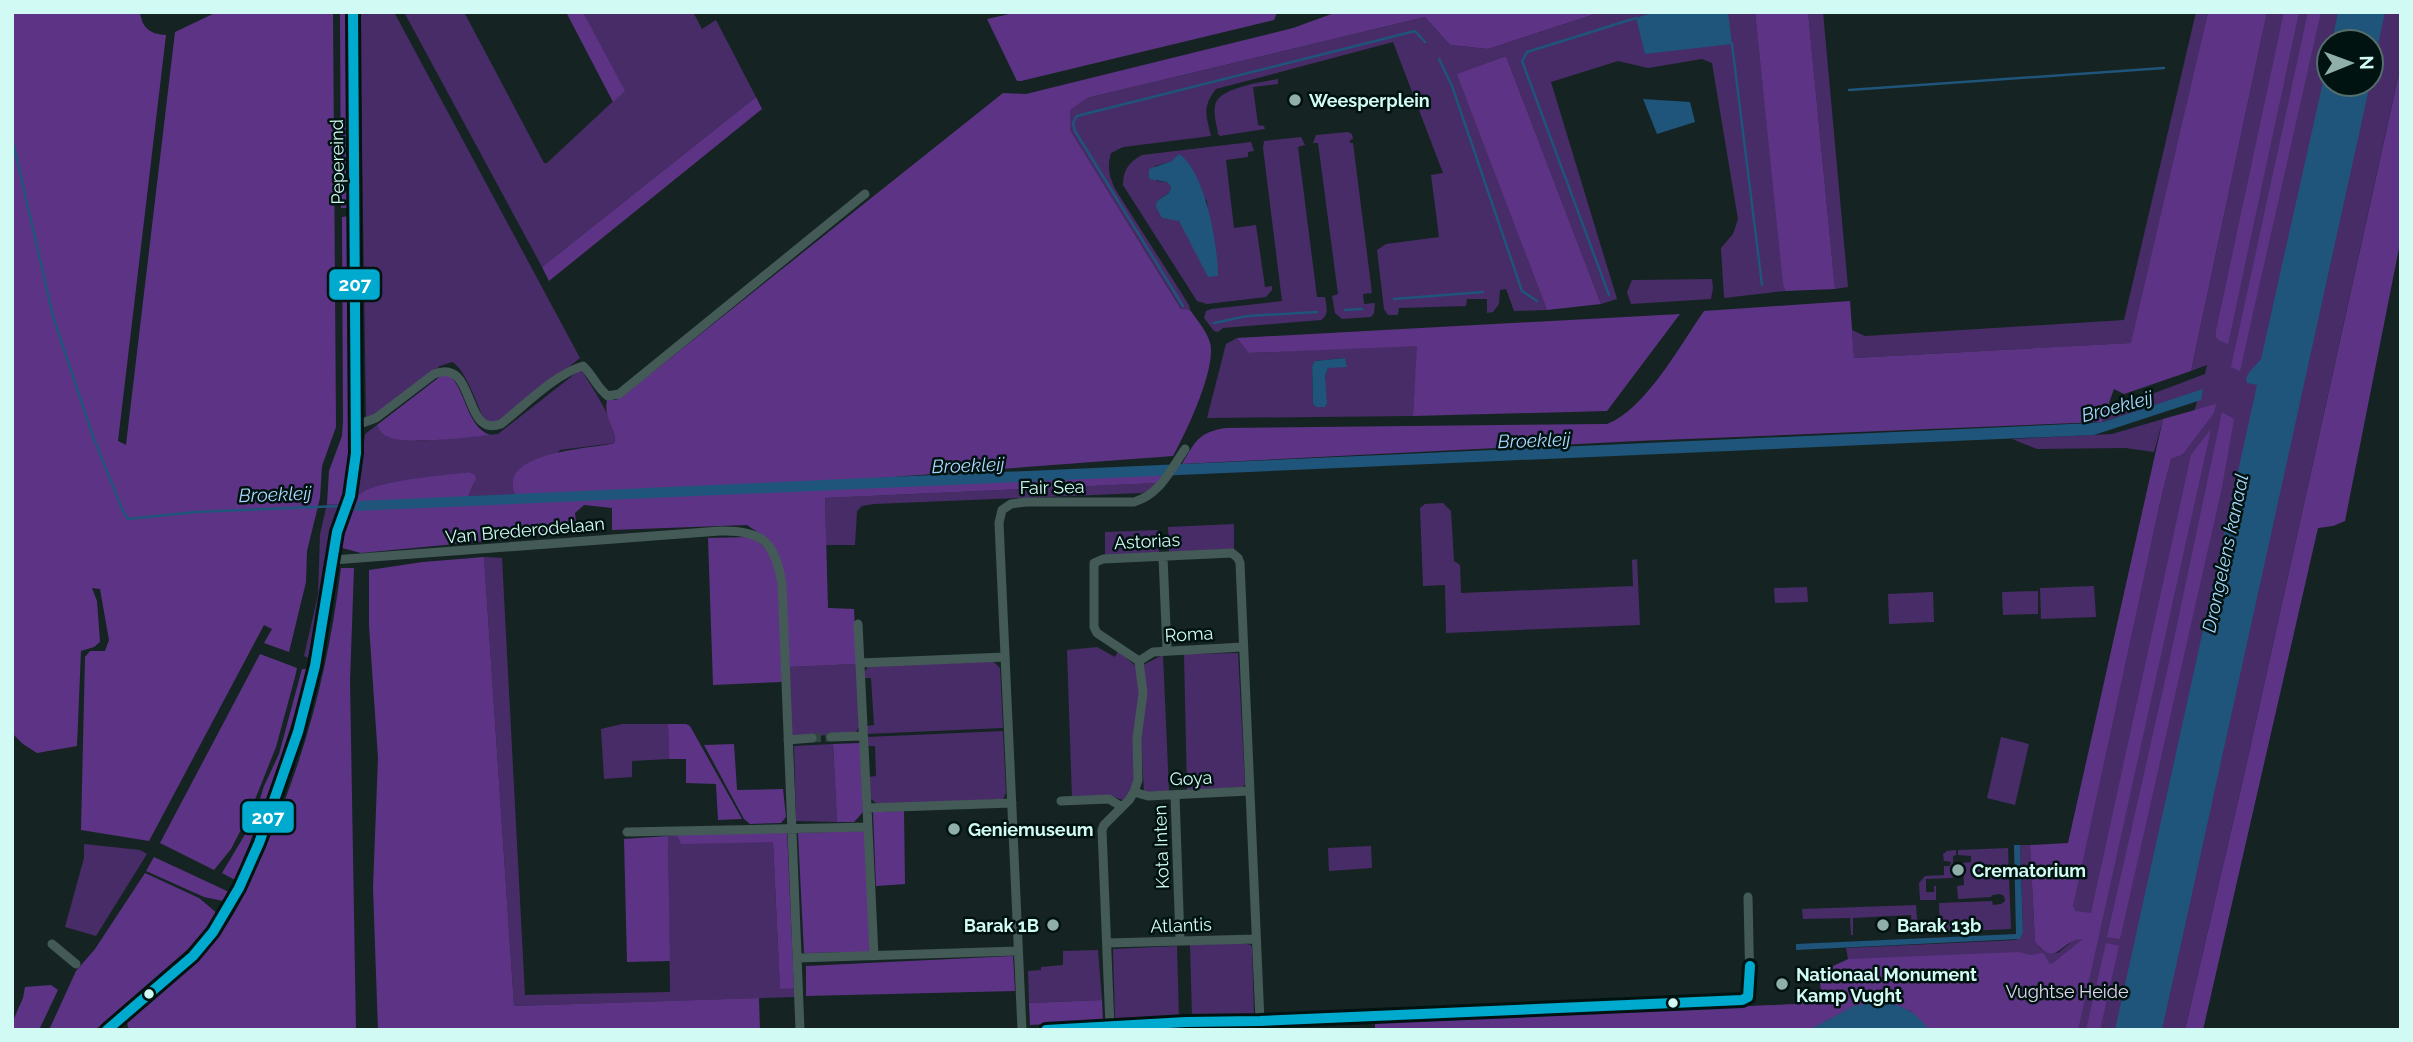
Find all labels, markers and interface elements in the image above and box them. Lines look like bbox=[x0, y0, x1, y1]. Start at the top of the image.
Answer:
north arrow bbox=[2315, 28, 2385, 98]
text: N bbox=[2356, 55, 2378, 70]
place label: Weesperplein bbox=[1309, 90, 1430, 111]
marker: Weesperplein bbox=[1287, 92, 1303, 108]
street label: Pepereind bbox=[326, 119, 348, 205]
line badge: 207 bbox=[328, 268, 381, 301]
text: 207 bbox=[338, 273, 372, 295]
water label: Broekleij bbox=[2079, 386, 2156, 426]
water label: Broekleij bbox=[1497, 428, 1572, 452]
water label: Broekleij bbox=[931, 453, 1006, 477]
water label: Drongelens kanaal bbox=[2197, 472, 2253, 634]
street label: Fair Sea bbox=[1019, 476, 1085, 498]
water label: Broekleij bbox=[238, 482, 313, 506]
street label: Van Brederodelaan bbox=[444, 513, 606, 547]
street label: Astorias bbox=[1113, 529, 1181, 553]
street label: Roma bbox=[1164, 622, 1214, 646]
street label: Goya bbox=[1169, 766, 1213, 790]
line badge: 207 bbox=[241, 800, 295, 834]
street label: Kota Inten bbox=[1149, 805, 1173, 889]
text: 207 bbox=[251, 806, 285, 828]
place label: Geniemuseum bbox=[968, 819, 1094, 840]
marker: Geniemuseum bbox=[946, 821, 962, 837]
place label: Crematorium bbox=[1972, 860, 2086, 881]
marker: Crematorium bbox=[1950, 862, 1966, 878]
street label: Atlantis bbox=[1150, 913, 1212, 937]
place label: Barak 1B bbox=[964, 915, 1039, 936]
place label: Barak 13b bbox=[1897, 915, 1982, 936]
marker: Barak 1B bbox=[1045, 917, 1061, 933]
marker: Barak 13b bbox=[1875, 917, 1891, 933]
place label: Nationaal Monument Kamp Vught bbox=[1796, 964, 1977, 1006]
marker: Nationaal Monument Kamp Vught bbox=[1774, 976, 1790, 992]
park label: Vughtse Heide bbox=[2006, 981, 2129, 1002]
unlabelled marker bbox=[142, 987, 156, 1001]
unlabelled marker bbox=[1666, 996, 1680, 1010]

